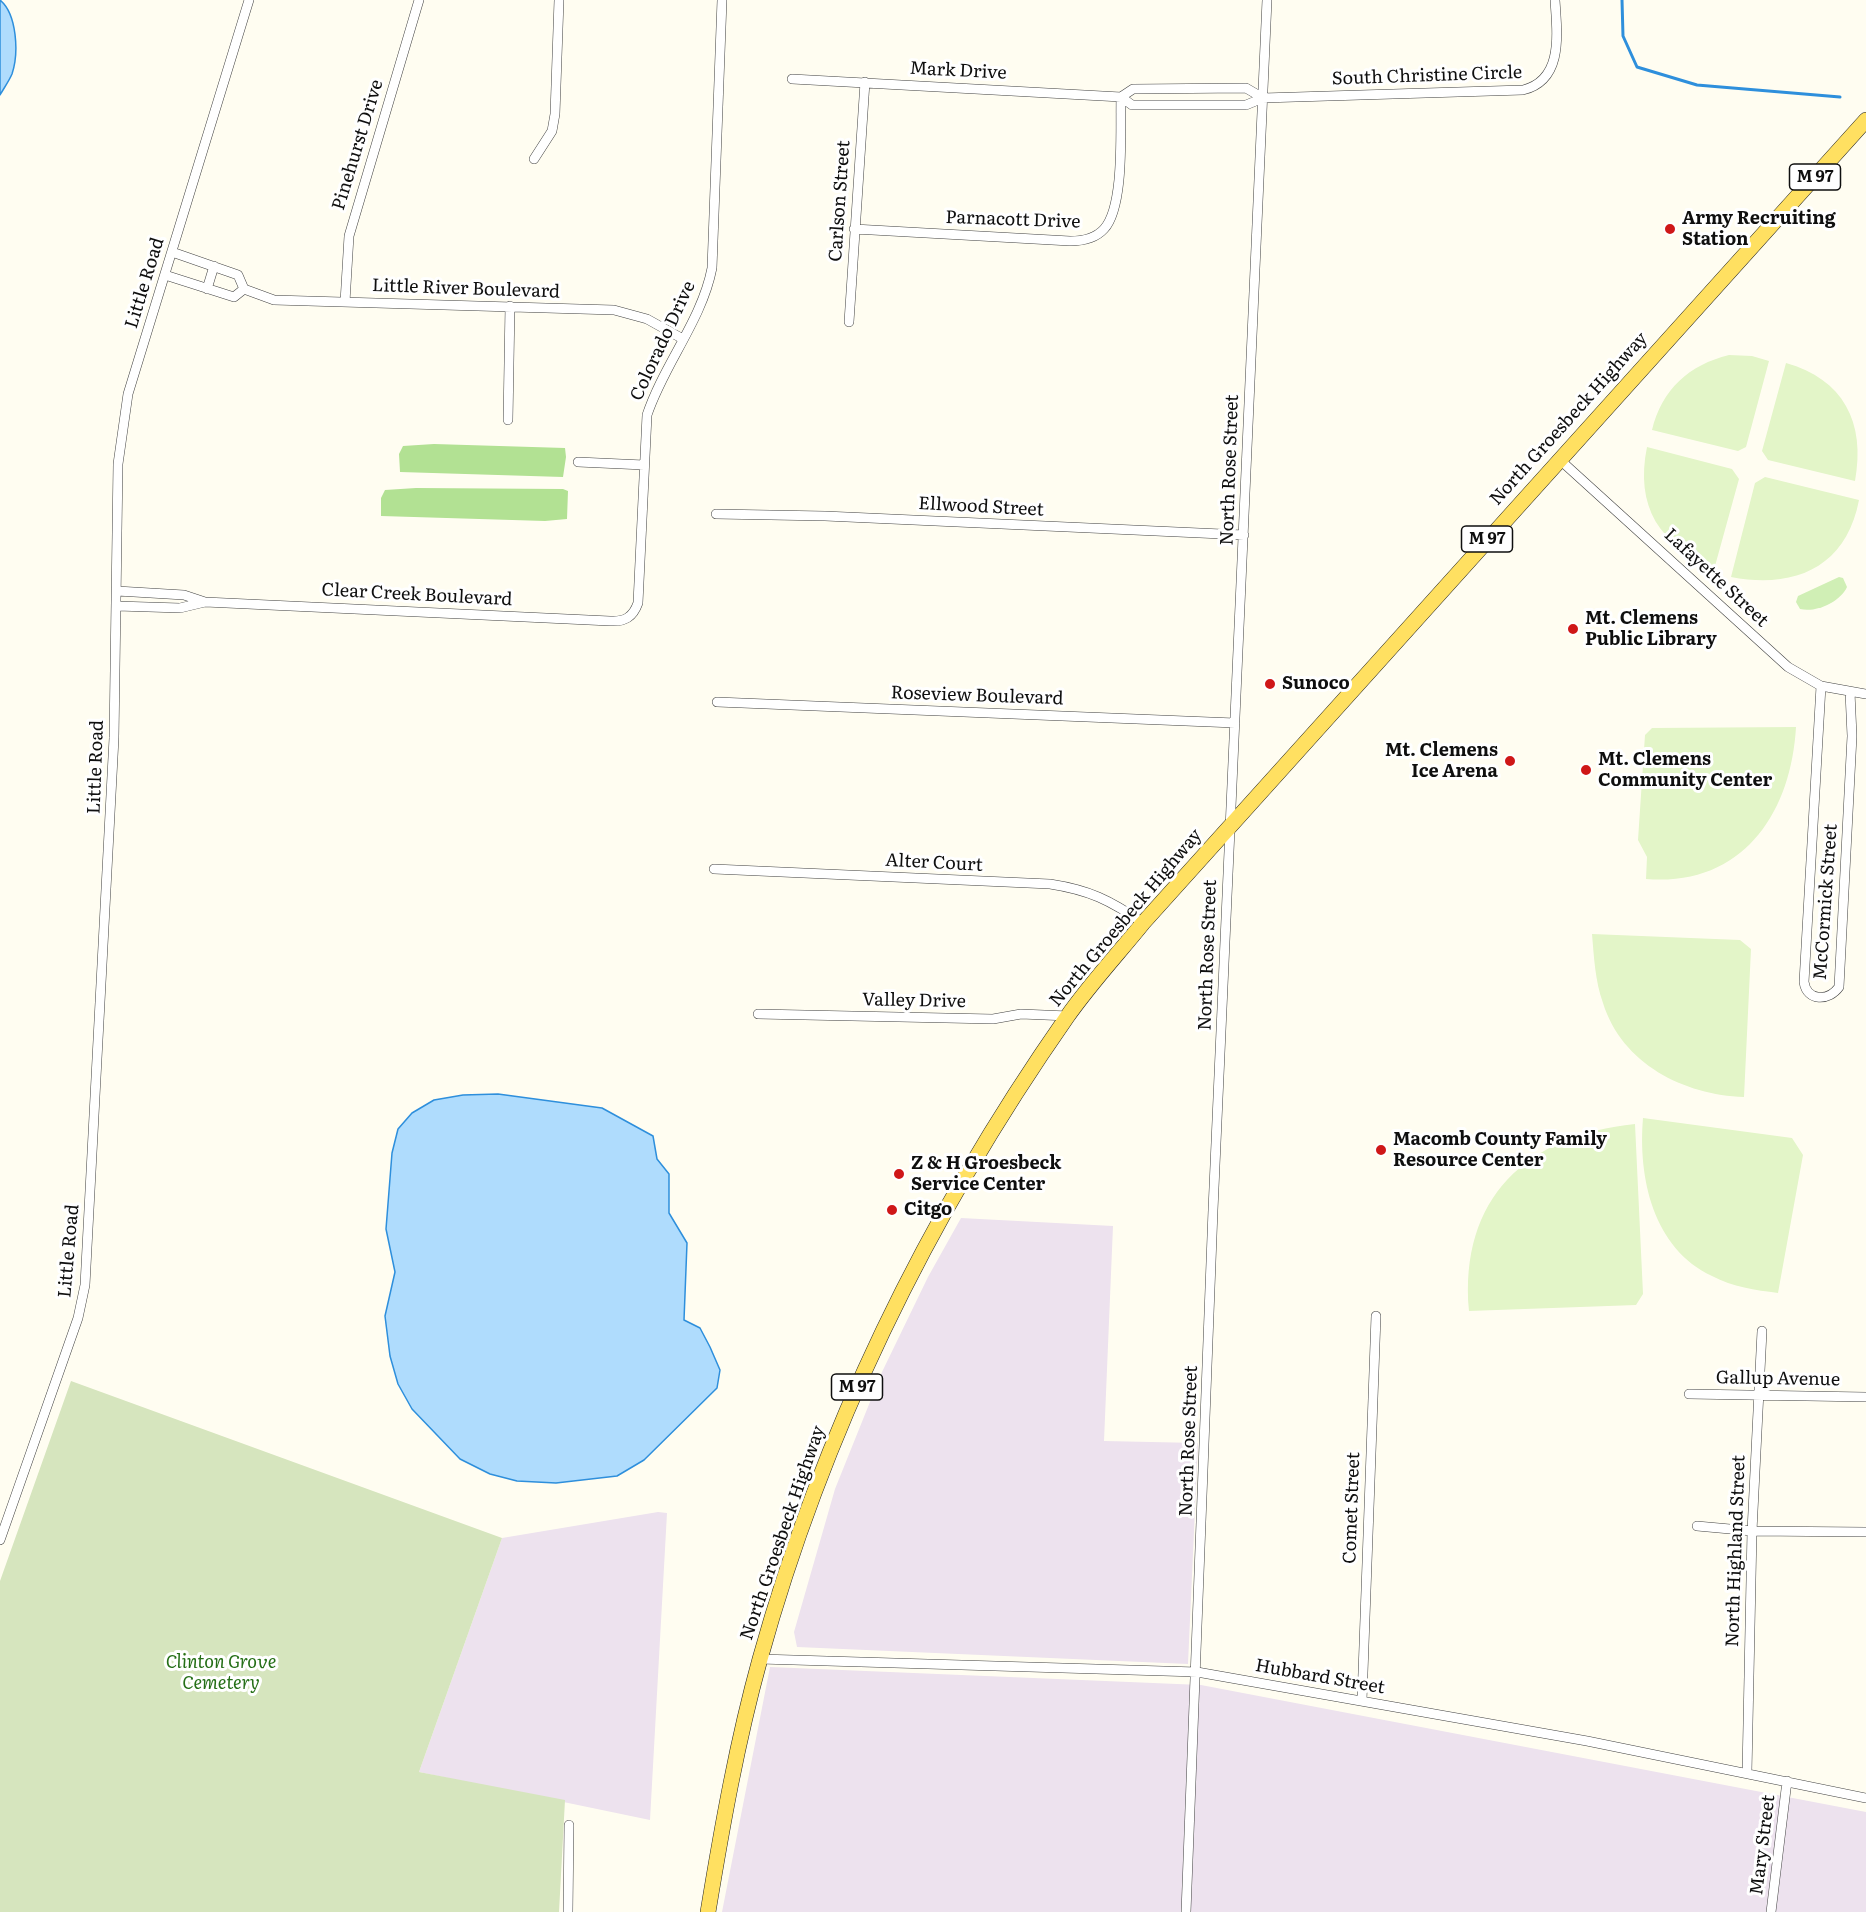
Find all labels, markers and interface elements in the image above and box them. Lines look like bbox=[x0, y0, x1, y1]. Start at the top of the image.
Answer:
street label: Mark Drive bbox=[909, 58, 1007, 84]
street label: South Christine Circle bbox=[1331, 62, 1523, 90]
street label: Pinehurst Drive bbox=[328, 77, 388, 213]
street label: Carlson Street bbox=[825, 140, 855, 262]
road number: M 97 bbox=[1790, 164, 1840, 190]
street label: Parnacott Drive bbox=[945, 207, 1081, 233]
place label: Army Recruiting Station bbox=[1682, 208, 1836, 250]
marker: Army Recruiting Station bbox=[1663, 222, 1677, 236]
street label: Little Road bbox=[121, 235, 169, 331]
street label: Little River Boulevard bbox=[372, 275, 560, 303]
street label: Colorado Drive bbox=[626, 278, 700, 404]
street label: North Groesbeck Highway bbox=[1486, 328, 1652, 510]
street label: North Rose Street bbox=[1217, 394, 1243, 546]
street label: Ellwood Street bbox=[918, 493, 1044, 521]
street label: Lafayette Street bbox=[1659, 524, 1773, 632]
road number: M 97 bbox=[1462, 526, 1512, 552]
street label: Clear Creek Boulevard bbox=[321, 579, 513, 611]
place label: Mt. Clemens Public Library bbox=[1585, 608, 1717, 650]
marker: Mt. Clemens Public Library bbox=[1566, 622, 1580, 636]
place label: Sunoco bbox=[1282, 673, 1350, 695]
marker: Sunoco bbox=[1263, 677, 1277, 691]
street label: Roseview Boulevard bbox=[890, 682, 1064, 710]
street label: Little Road bbox=[84, 720, 108, 814]
place label: Mt. Clemens Ice Arena bbox=[1385, 740, 1498, 783]
place label: Mt. Clemens Community Center bbox=[1598, 749, 1772, 792]
marker: Mt. Clemens Ice Arena bbox=[1503, 754, 1517, 768]
marker: Mt. Clemens Community Center bbox=[1579, 763, 1593, 777]
street label: McCormick Street bbox=[1810, 823, 1842, 981]
street label: North Groesbeck Highway bbox=[1045, 825, 1207, 1011]
street label: Alter Court bbox=[885, 850, 983, 876]
street label: North Rose Street bbox=[1195, 879, 1221, 1031]
street label: Valley Drive bbox=[862, 989, 966, 1013]
place label: Macomb County Family Resource Center bbox=[1393, 1129, 1607, 1172]
marker: Macomb County Family Resource Center bbox=[1374, 1143, 1388, 1157]
place label: Z & H Groesbeck Service Center bbox=[911, 1153, 1061, 1196]
marker: Z & H Groesbeck Service Center bbox=[892, 1167, 906, 1181]
place label: Citgo bbox=[904, 1199, 952, 1221]
street label: Little Road bbox=[54, 1203, 84, 1299]
marker: Citgo bbox=[885, 1203, 899, 1217]
street label: North Rose Street bbox=[1176, 1365, 1202, 1517]
street label: Gallup Avenue bbox=[1716, 1367, 1840, 1391]
road number: M 97 bbox=[832, 1374, 882, 1400]
street label: North Groesbeck Highway bbox=[736, 1423, 830, 1643]
street label: Comet Street bbox=[1339, 1452, 1365, 1564]
street label: North Highland Street bbox=[1722, 1455, 1750, 1647]
park label: Clinton Grove Cemetery bbox=[166, 1652, 276, 1694]
street label: Hubbard Street bbox=[1254, 1655, 1386, 1699]
street label: Mary Street bbox=[1746, 1793, 1780, 1897]

